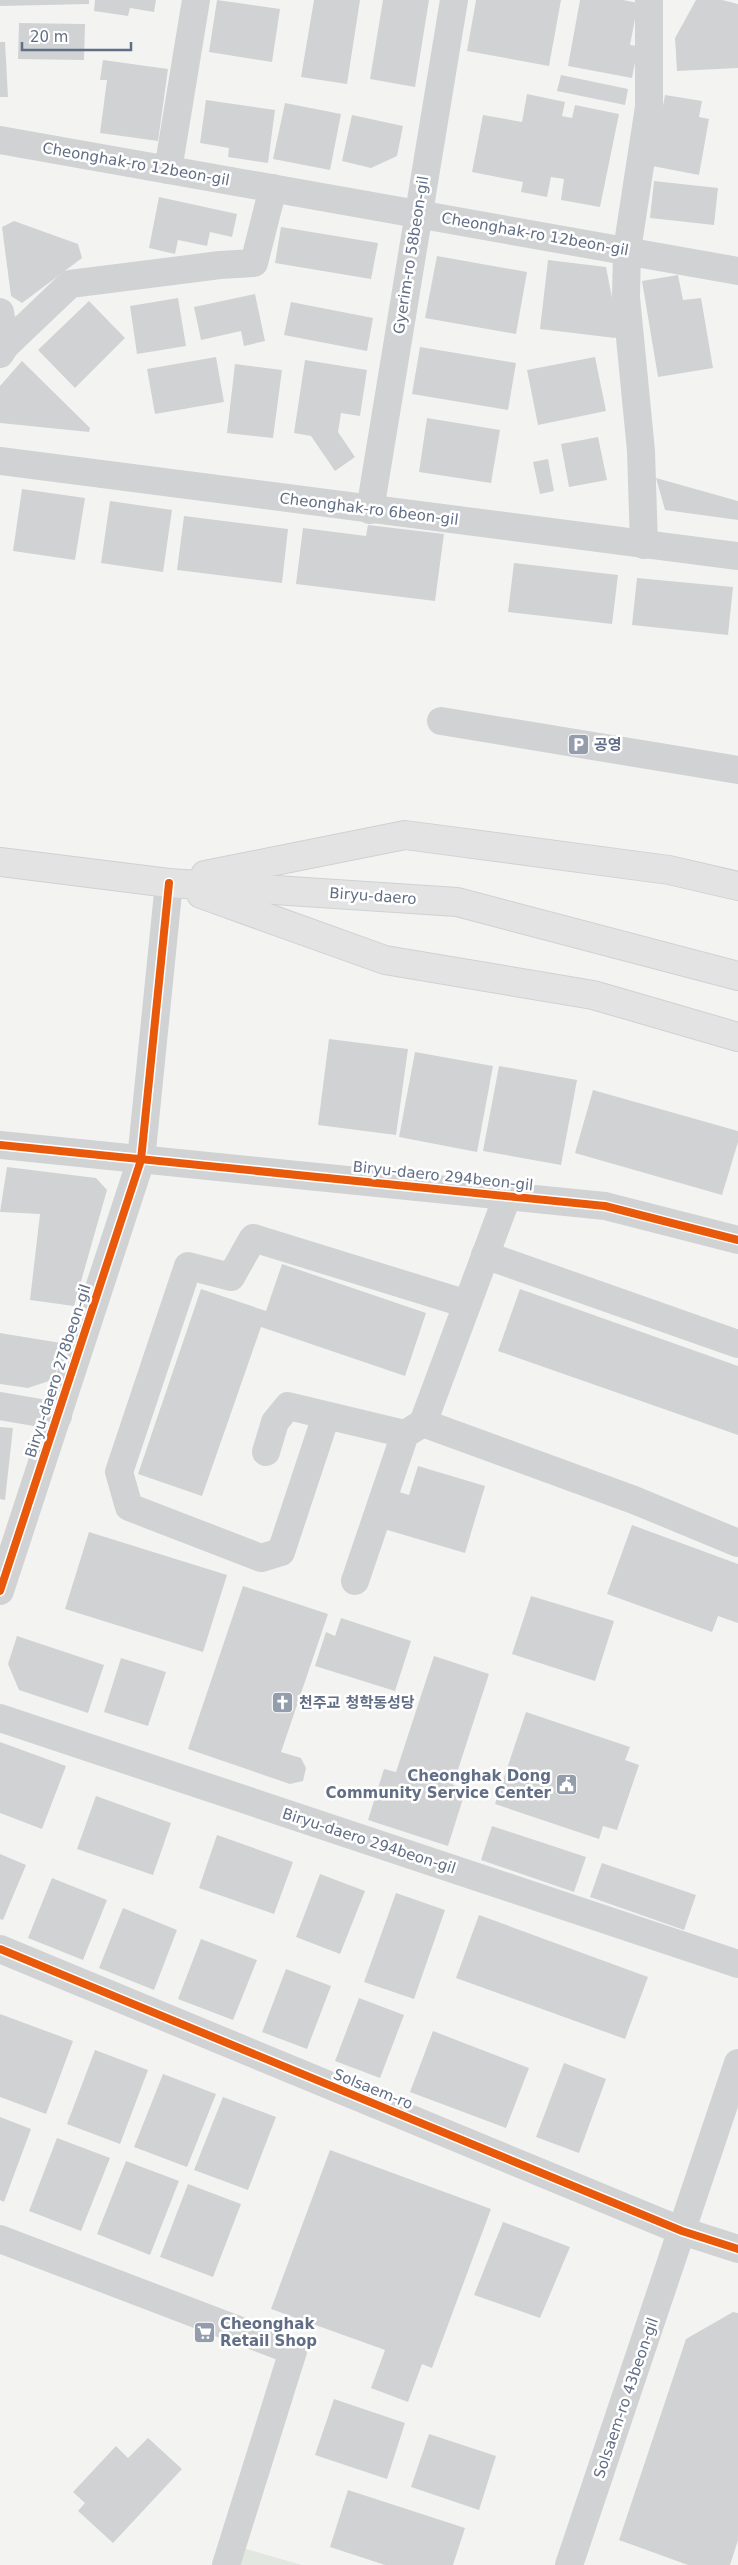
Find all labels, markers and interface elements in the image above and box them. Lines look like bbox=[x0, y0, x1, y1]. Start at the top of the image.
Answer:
scale bar bbox=[22, 20, 131, 52]
text: 20 m bbox=[30, 28, 68, 46]
street label: Cheonghak-ro 12beon-gil bbox=[41, 139, 231, 189]
street label: Gyerim-ro 58beon-gil bbox=[390, 175, 432, 335]
street label: Cheonghak-ro 12beon-gil bbox=[440, 209, 630, 259]
street label: Cheonghak-ro 6beon-gil bbox=[278, 489, 460, 529]
parking icon: 공영 bbox=[566, 733, 590, 757]
place label: 공영 bbox=[594, 736, 622, 754]
street label: Biryu-daero bbox=[329, 884, 417, 908]
street label: Biryu-daero 294beon-gil bbox=[352, 1158, 534, 1194]
street label: Biryu-daero 278beon-gil bbox=[21, 1282, 95, 1460]
church icon: 천주교 청학동성당 bbox=[271, 1691, 295, 1715]
place label: 천주교 청학동성당 bbox=[299, 1694, 415, 1712]
place label: Cheonghak Dong Community Service Center bbox=[326, 1767, 552, 1802]
public building icon: Cheonghak Dong Community Service Center bbox=[555, 1773, 579, 1797]
street label: Biryu-daero 294beon-gil bbox=[280, 1804, 458, 1878]
street label: Solsaem-ro bbox=[331, 2065, 415, 2113]
place label: Cheonghak Retail Shop bbox=[220, 2315, 317, 2350]
street label: Solsaem-ro 43beon-gil bbox=[590, 2315, 662, 2481]
supermarket icon: Cheonghak Retail Shop bbox=[192, 2321, 216, 2345]

